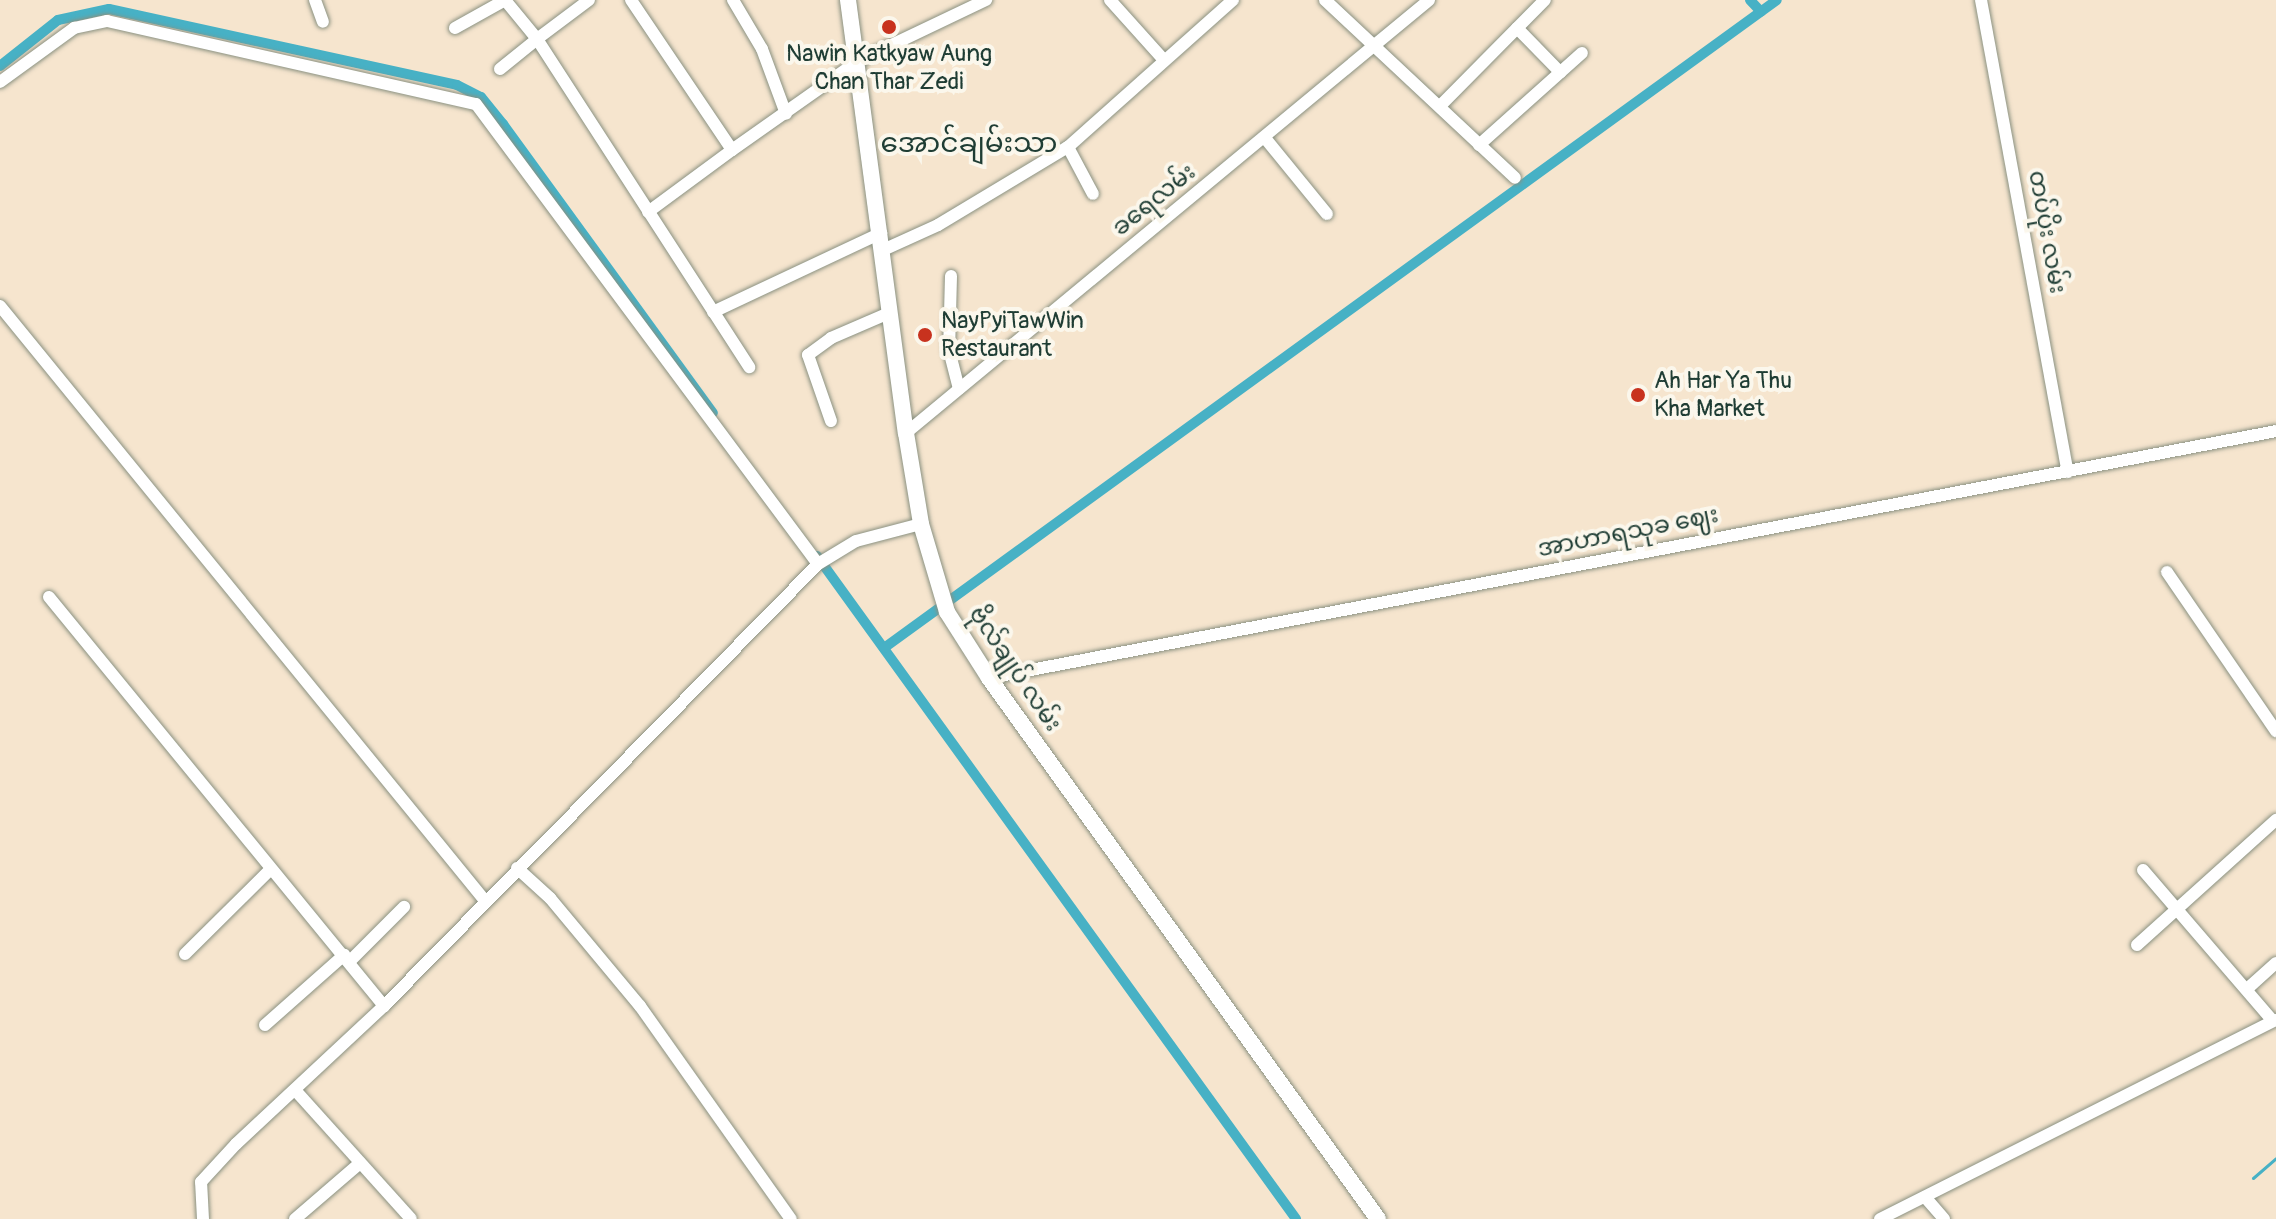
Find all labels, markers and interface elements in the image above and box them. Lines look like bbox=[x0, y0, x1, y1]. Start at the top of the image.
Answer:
marker: Nawin Katkyaw Aung Chan Thar Zedi bbox=[880, 18, 898, 36]
place label: Nawin Katkyaw Aung Chan Thar Zedi bbox=[786, 40, 992, 96]
district label: အောင်ချမ်းသာ bbox=[880, 127, 1058, 161]
street label: ခရေလမ်း bbox=[1106, 158, 1202, 242]
street label: တပ်ပိုး လမ်း bbox=[2022, 168, 2072, 296]
place label: NayPyiTawWin Restaurant bbox=[941, 307, 1084, 363]
marker: NayPyiTawWin Restaurant bbox=[916, 326, 934, 344]
place label: Ah Har Ya Thu Kha Market bbox=[1654, 367, 1792, 423]
marker: Ah Har Ya Thu Kha Market bbox=[1629, 386, 1647, 404]
street label: အာဟာရသုခ ဈေး bbox=[1535, 500, 1721, 564]
street label: ဗိုလ်ချုပ် လမ်း bbox=[963, 601, 1067, 737]

